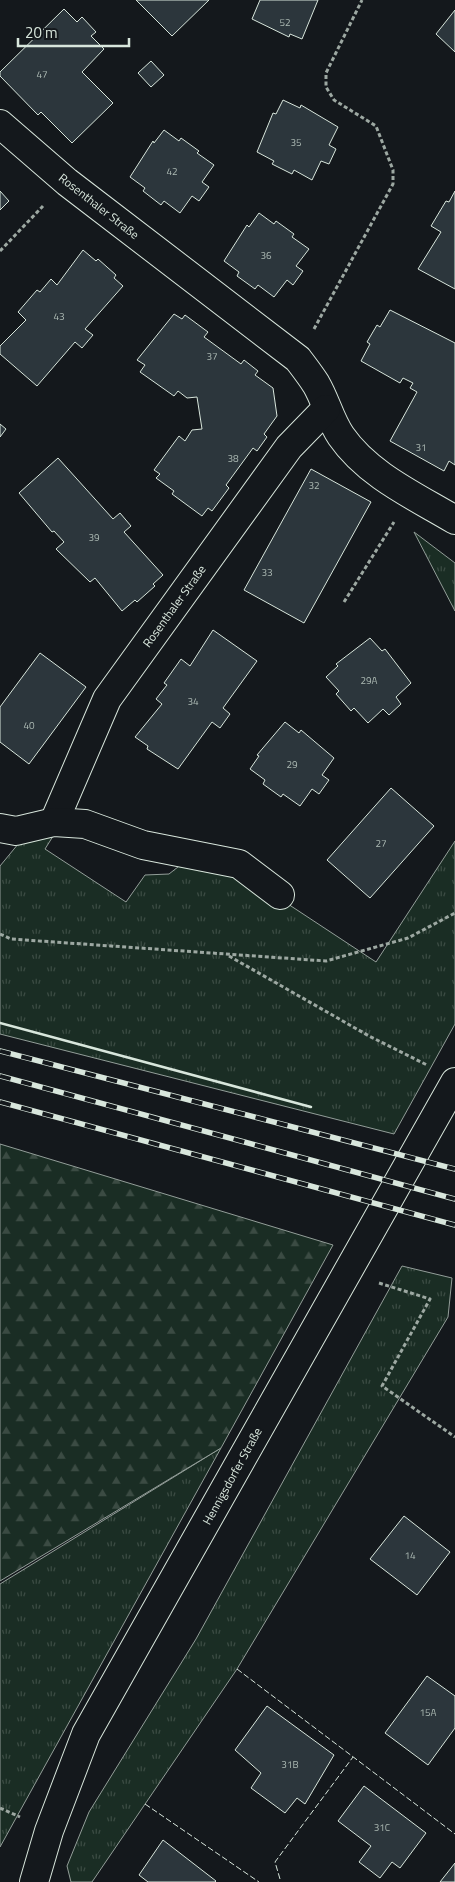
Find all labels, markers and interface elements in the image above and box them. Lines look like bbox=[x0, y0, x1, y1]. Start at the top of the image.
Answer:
scale bar bbox=[18, 15, 129, 47]
house number: 52 bbox=[279, 15, 291, 30]
text: 20 m bbox=[25, 21, 58, 44]
house number: 47 bbox=[36, 67, 48, 82]
house number: 35 bbox=[290, 135, 302, 150]
house number: 42 bbox=[166, 164, 178, 179]
street label: Rosenthaler Straße bbox=[55, 168, 143, 244]
house number: 36 bbox=[260, 248, 272, 263]
house number: 43 bbox=[53, 309, 65, 324]
house number: 37 bbox=[206, 349, 218, 364]
house number: 31 bbox=[415, 440, 427, 455]
house number: 38 bbox=[227, 451, 239, 466]
house number: 32 bbox=[308, 478, 320, 493]
house number: 39 bbox=[88, 530, 100, 545]
street label: Rosenthaler Straße bbox=[138, 561, 210, 651]
house number: 33 bbox=[261, 565, 273, 580]
house number: 29A bbox=[360, 673, 378, 688]
house number: 34 bbox=[187, 694, 199, 709]
house number: 40 bbox=[23, 718, 35, 733]
house number: 29 bbox=[286, 757, 298, 772]
house number: 27 bbox=[375, 836, 387, 851]
street label: Hennigsdorfer Straße bbox=[197, 1424, 267, 1528]
house number: 14 bbox=[404, 1548, 416, 1563]
house number: 15A bbox=[419, 1705, 437, 1720]
house number: 31B bbox=[281, 1757, 299, 1772]
house number: 31C bbox=[374, 1820, 391, 1835]

